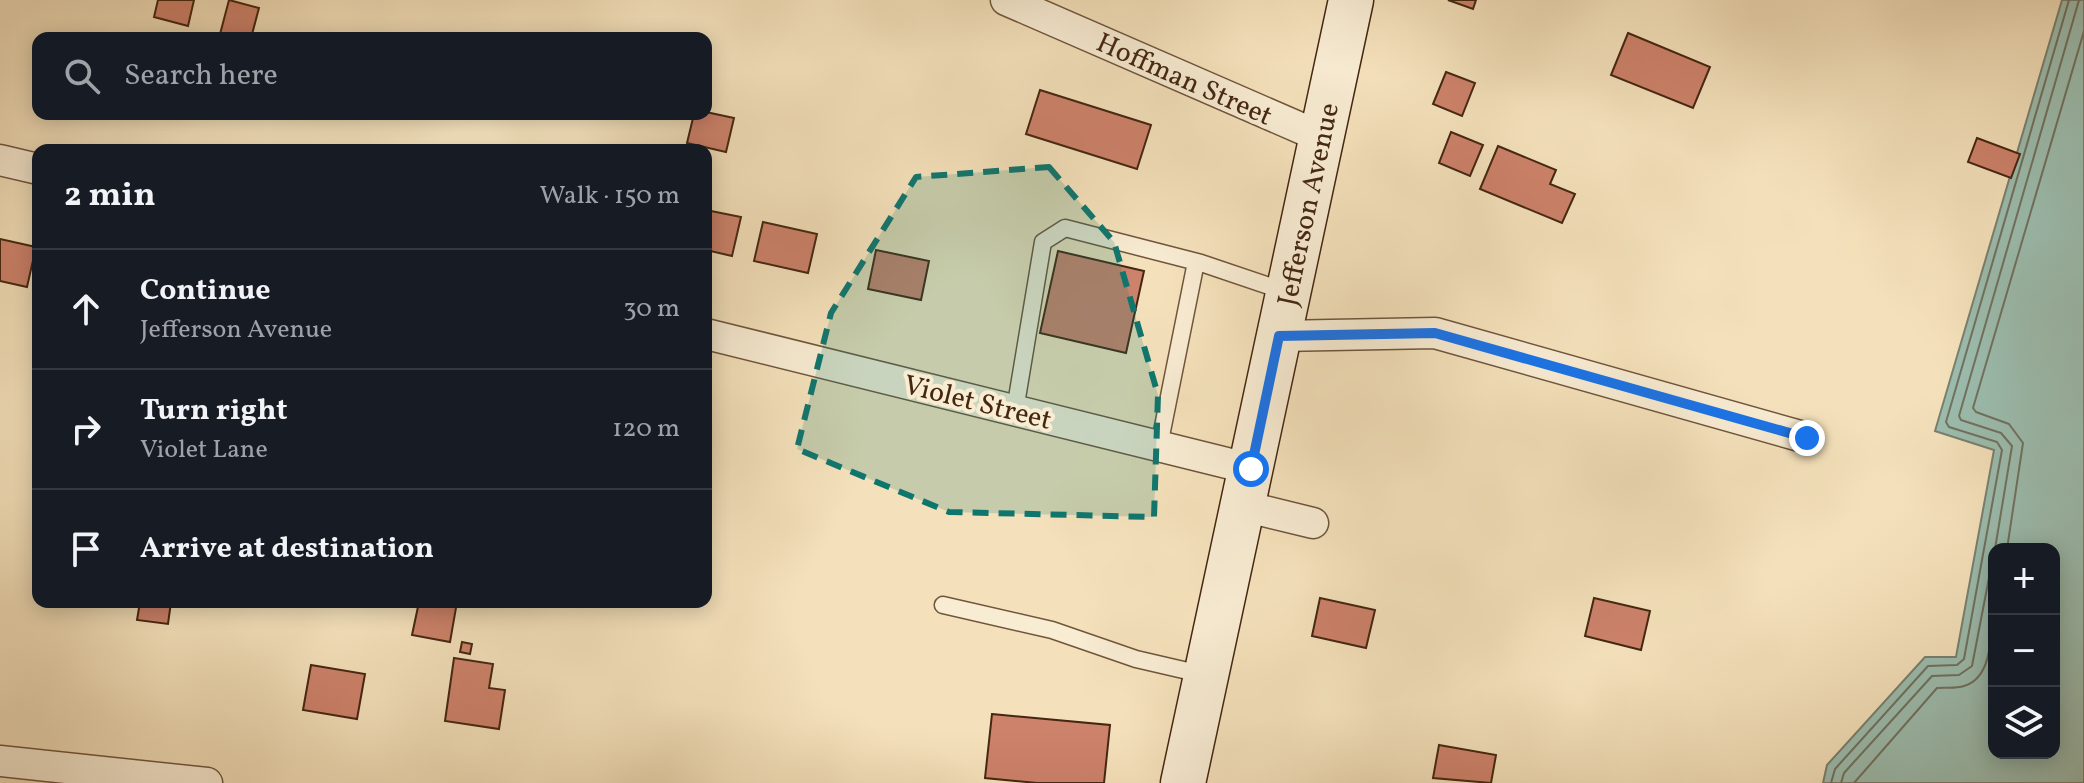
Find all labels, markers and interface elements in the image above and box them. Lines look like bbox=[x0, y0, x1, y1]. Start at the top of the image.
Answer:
street label: Hoffman Street bbox=[1090, 24, 1278, 137]
search box bbox=[32, 32, 712, 120]
icon: search bbox=[60, 54, 104, 98]
text: Search here bbox=[124, 55, 278, 97]
street label: Jefferson Avenue bbox=[1269, 99, 1350, 310]
text: 2 min bbox=[64, 173, 156, 220]
text: Walk · 150 m bbox=[539, 178, 680, 214]
text: Continue bbox=[140, 270, 271, 312]
icon: ahead bbox=[64, 287, 108, 331]
text: 30 m bbox=[623, 291, 680, 327]
text: Jefferson Avenue bbox=[140, 312, 332, 348]
street label: Violet Street bbox=[899, 366, 1056, 441]
text: Turn right bbox=[140, 390, 288, 432]
icon: right bbox=[64, 407, 108, 451]
text: 120 m bbox=[612, 411, 680, 447]
route end bbox=[1789, 420, 1825, 456]
text: Violet Lane bbox=[140, 432, 268, 468]
route start bbox=[1233, 451, 1269, 487]
icon: arrive bbox=[64, 527, 108, 571]
text: Arrive at destination bbox=[140, 528, 434, 570]
map controls bbox=[1988, 543, 2060, 759]
button: + bbox=[1988, 543, 2060, 615]
button: − bbox=[1988, 615, 2060, 687]
button: layers bbox=[1988, 687, 2060, 759]

